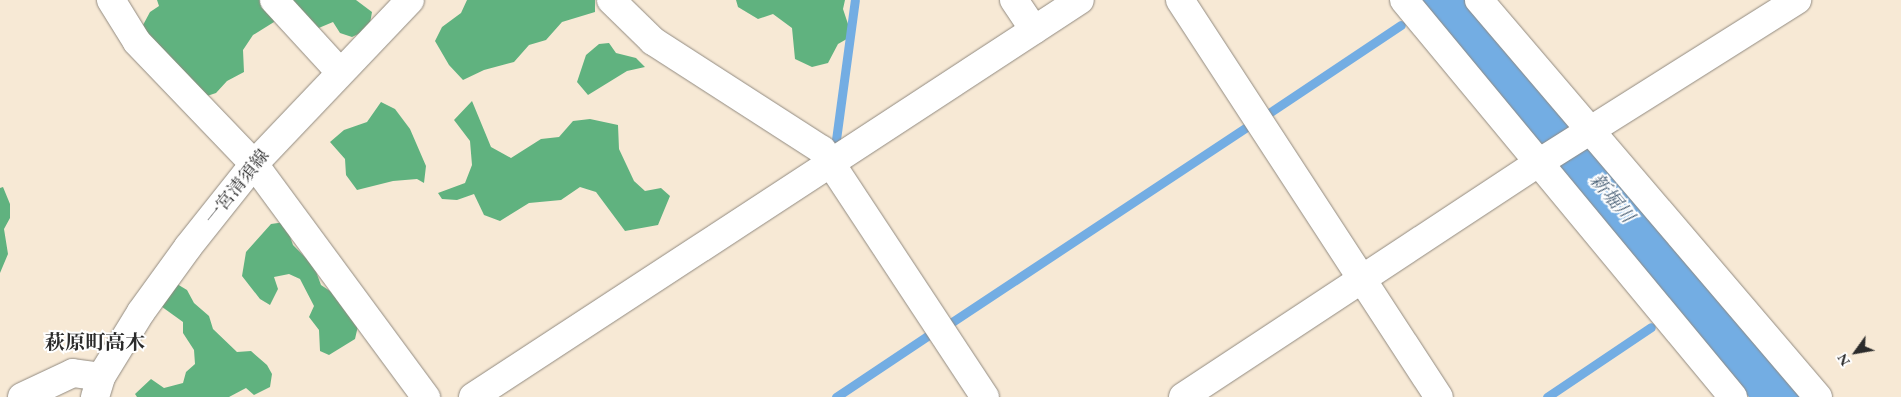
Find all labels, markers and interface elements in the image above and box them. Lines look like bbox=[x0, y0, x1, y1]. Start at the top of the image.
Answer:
street label: 一宮清須線 bbox=[200, 145, 274, 229]
water label: 新堀川 bbox=[1585, 169, 1639, 227]
north arrow bbox=[1831, 327, 1881, 377]
district label: 萩原町高木 bbox=[45, 330, 145, 354]
text: N bbox=[1833, 350, 1854, 370]

